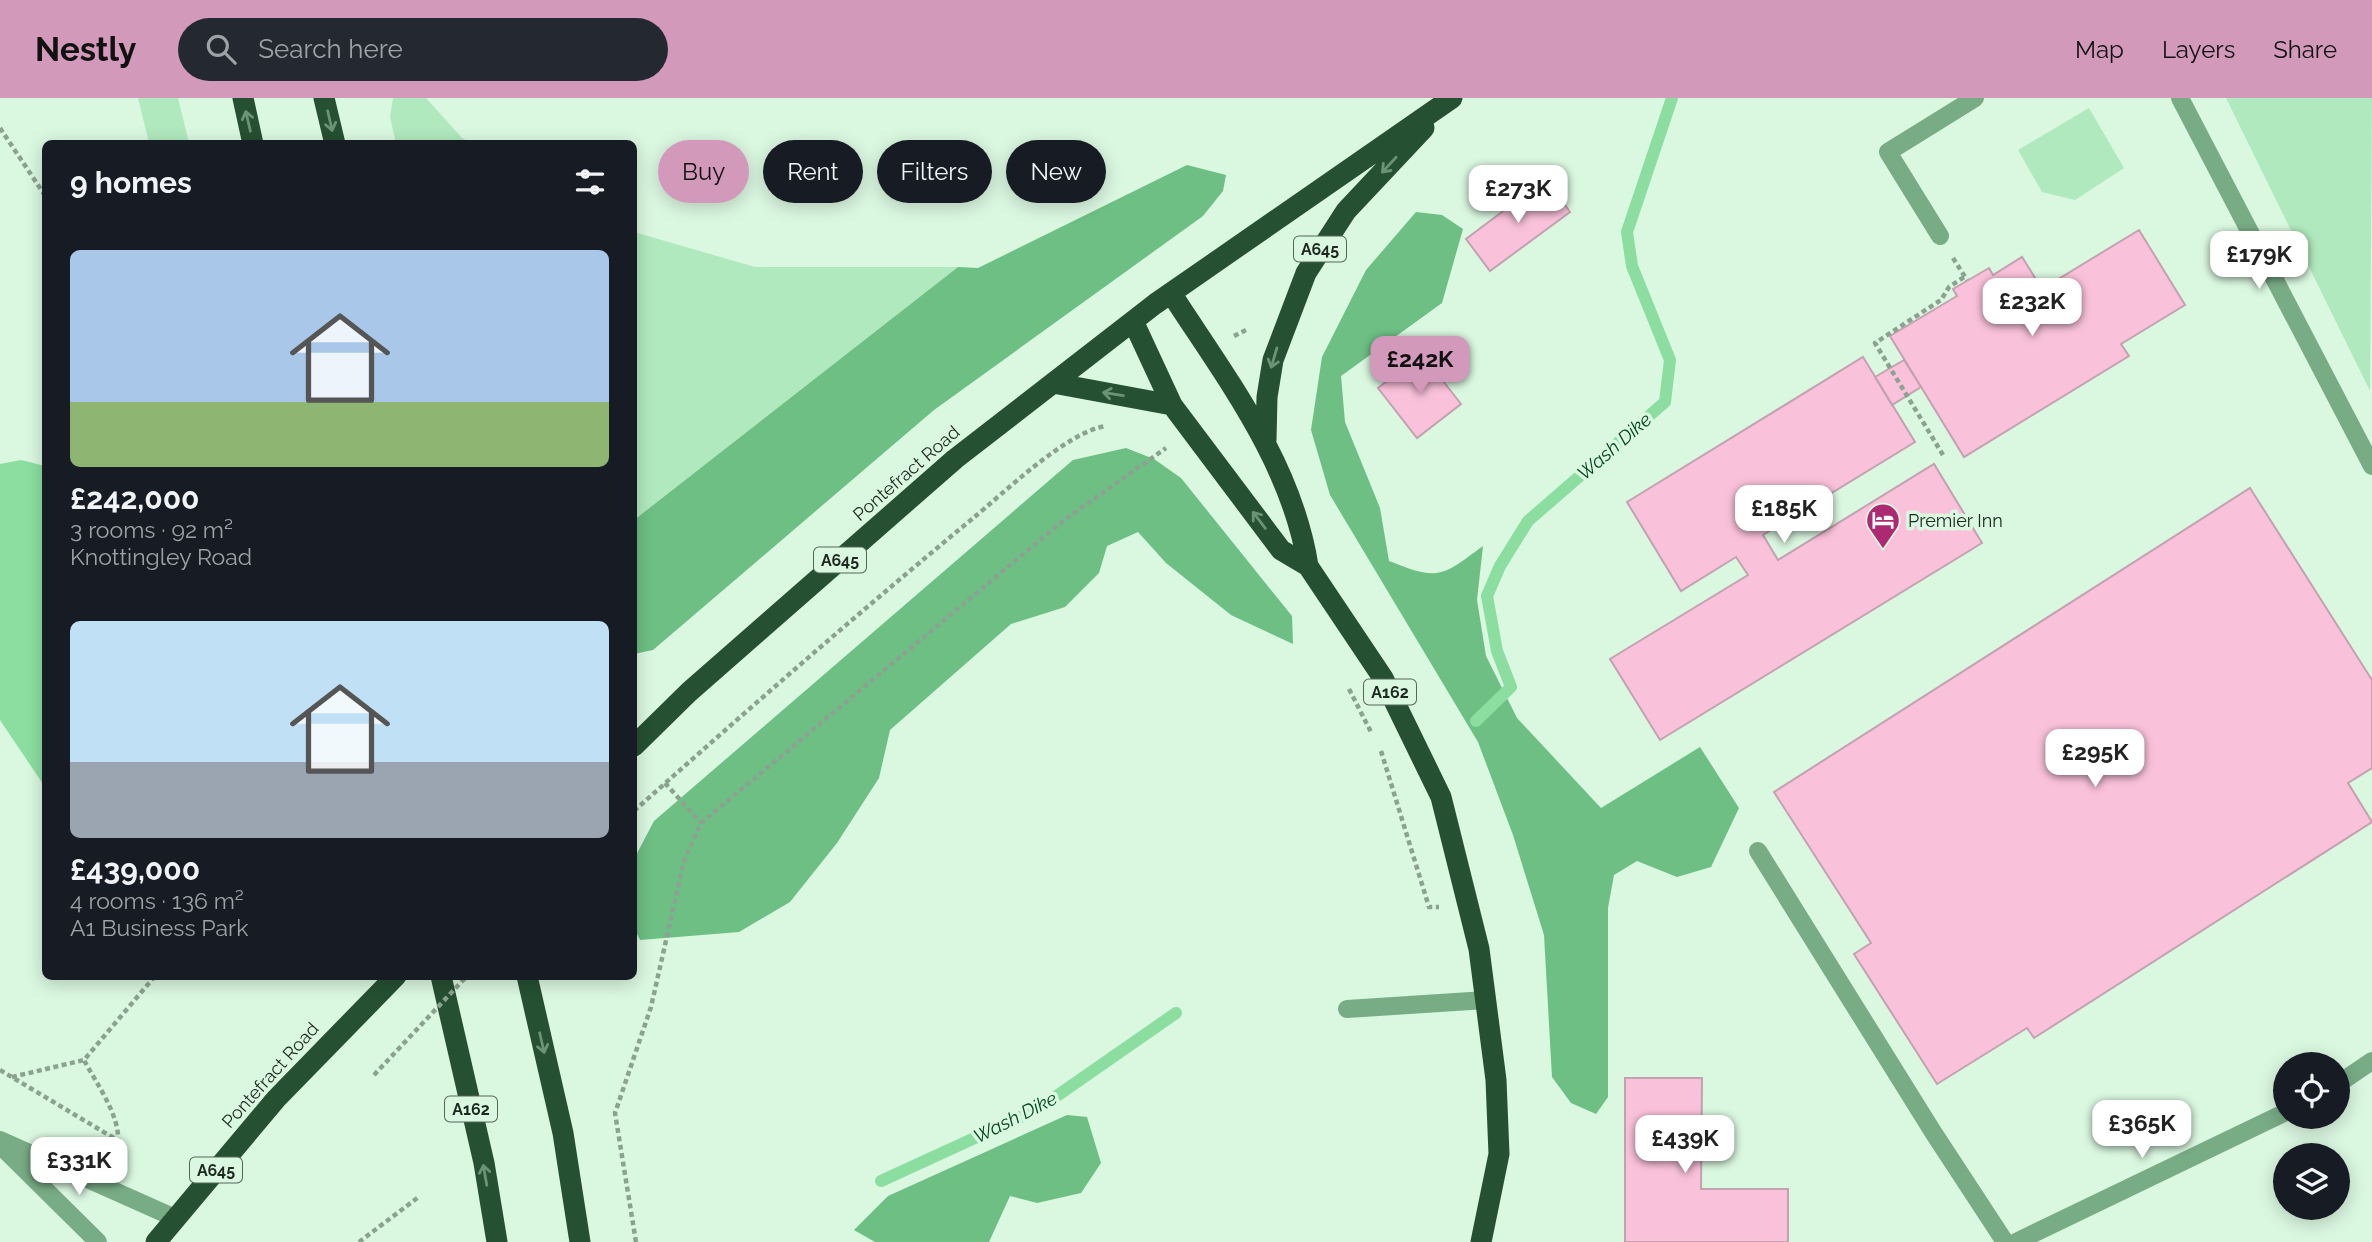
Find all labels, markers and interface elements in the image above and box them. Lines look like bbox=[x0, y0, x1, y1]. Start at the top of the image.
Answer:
search box bbox=[178, 18, 668, 81]
text: Nestly bbox=[35, 30, 136, 69]
icon: search bbox=[202, 30, 240, 68]
text: Search here bbox=[258, 34, 403, 64]
text: Map bbox=[2075, 35, 2124, 64]
text: Layers bbox=[2162, 35, 2235, 64]
text: Share bbox=[2273, 35, 2337, 64]
one-way arrow bbox=[323, 109, 337, 132]
one-way arrow bbox=[241, 110, 255, 133]
chip: Buy bbox=[658, 140, 749, 203]
chip: Rent bbox=[763, 140, 863, 203]
chip: Filters bbox=[877, 140, 992, 203]
chip: New bbox=[1006, 140, 1106, 203]
one-way arrow bbox=[1380, 156, 1397, 173]
icon: filters bbox=[571, 163, 609, 201]
text: 9 homes bbox=[70, 165, 192, 200]
pin: £273K bbox=[1469, 166, 1567, 225]
text: £273K bbox=[1485, 174, 1551, 201]
pin: £179K bbox=[2210, 232, 2308, 291]
road number: A645 bbox=[1294, 237, 1346, 262]
text: £179K bbox=[2226, 240, 2292, 267]
pin: £232K bbox=[1983, 278, 2081, 338]
text: £232K bbox=[1999, 287, 2065, 314]
icon: home bbox=[277, 295, 403, 421]
pin: £242K bbox=[1371, 336, 1469, 396]
text: £242K bbox=[1387, 345, 1454, 372]
one-way arrow bbox=[1267, 347, 1280, 369]
one-way arrow bbox=[1102, 387, 1125, 400]
water label: Wash Dike bbox=[1572, 408, 1656, 484]
street label: Pontefract Road bbox=[848, 421, 964, 525]
text: £242,000 bbox=[70, 481, 200, 516]
pin: £185K bbox=[1735, 486, 1833, 545]
text: £185K bbox=[1751, 494, 1817, 521]
hotel icon: Premier Inn bbox=[1864, 501, 1902, 550]
place label: Premier Inn bbox=[1908, 510, 2003, 531]
one-way arrow bbox=[1251, 511, 1266, 530]
text: 3 rooms · 92 m² bbox=[70, 516, 233, 543]
text: Knottingley Road bbox=[70, 543, 252, 570]
road number: A645 bbox=[814, 547, 866, 573]
icon: home bbox=[277, 666, 403, 792]
road number: A162 bbox=[1364, 680, 1416, 705]
pin: £295K bbox=[2046, 730, 2144, 789]
text: £295K bbox=[2061, 738, 2129, 765]
text: £439,000 bbox=[70, 852, 200, 887]
text: 4 rooms · 136 m² bbox=[70, 887, 244, 914]
text: A1 Business Park bbox=[70, 914, 248, 941]
street label: Pontefract Road bbox=[217, 1018, 323, 1132]
one-way arrow bbox=[536, 1031, 550, 1054]
map controls bbox=[2273, 1052, 2350, 1220]
button: locate bbox=[2273, 1052, 2350, 1129]
water label: Wash Dike bbox=[970, 1087, 1060, 1147]
road number: A162 bbox=[445, 1096, 497, 1121]
pin: £365K bbox=[2093, 1100, 2191, 1160]
text: £365K bbox=[2108, 1109, 2176, 1136]
pin: £439K bbox=[1636, 1116, 1734, 1175]
text: £439K bbox=[1651, 1124, 1719, 1151]
pin: £331K bbox=[30, 1138, 128, 1197]
button: layers bbox=[2273, 1143, 2350, 1220]
text: £331K bbox=[47, 1146, 111, 1173]
road number: A645 bbox=[190, 1158, 242, 1182]
one-way arrow bbox=[478, 1164, 492, 1187]

